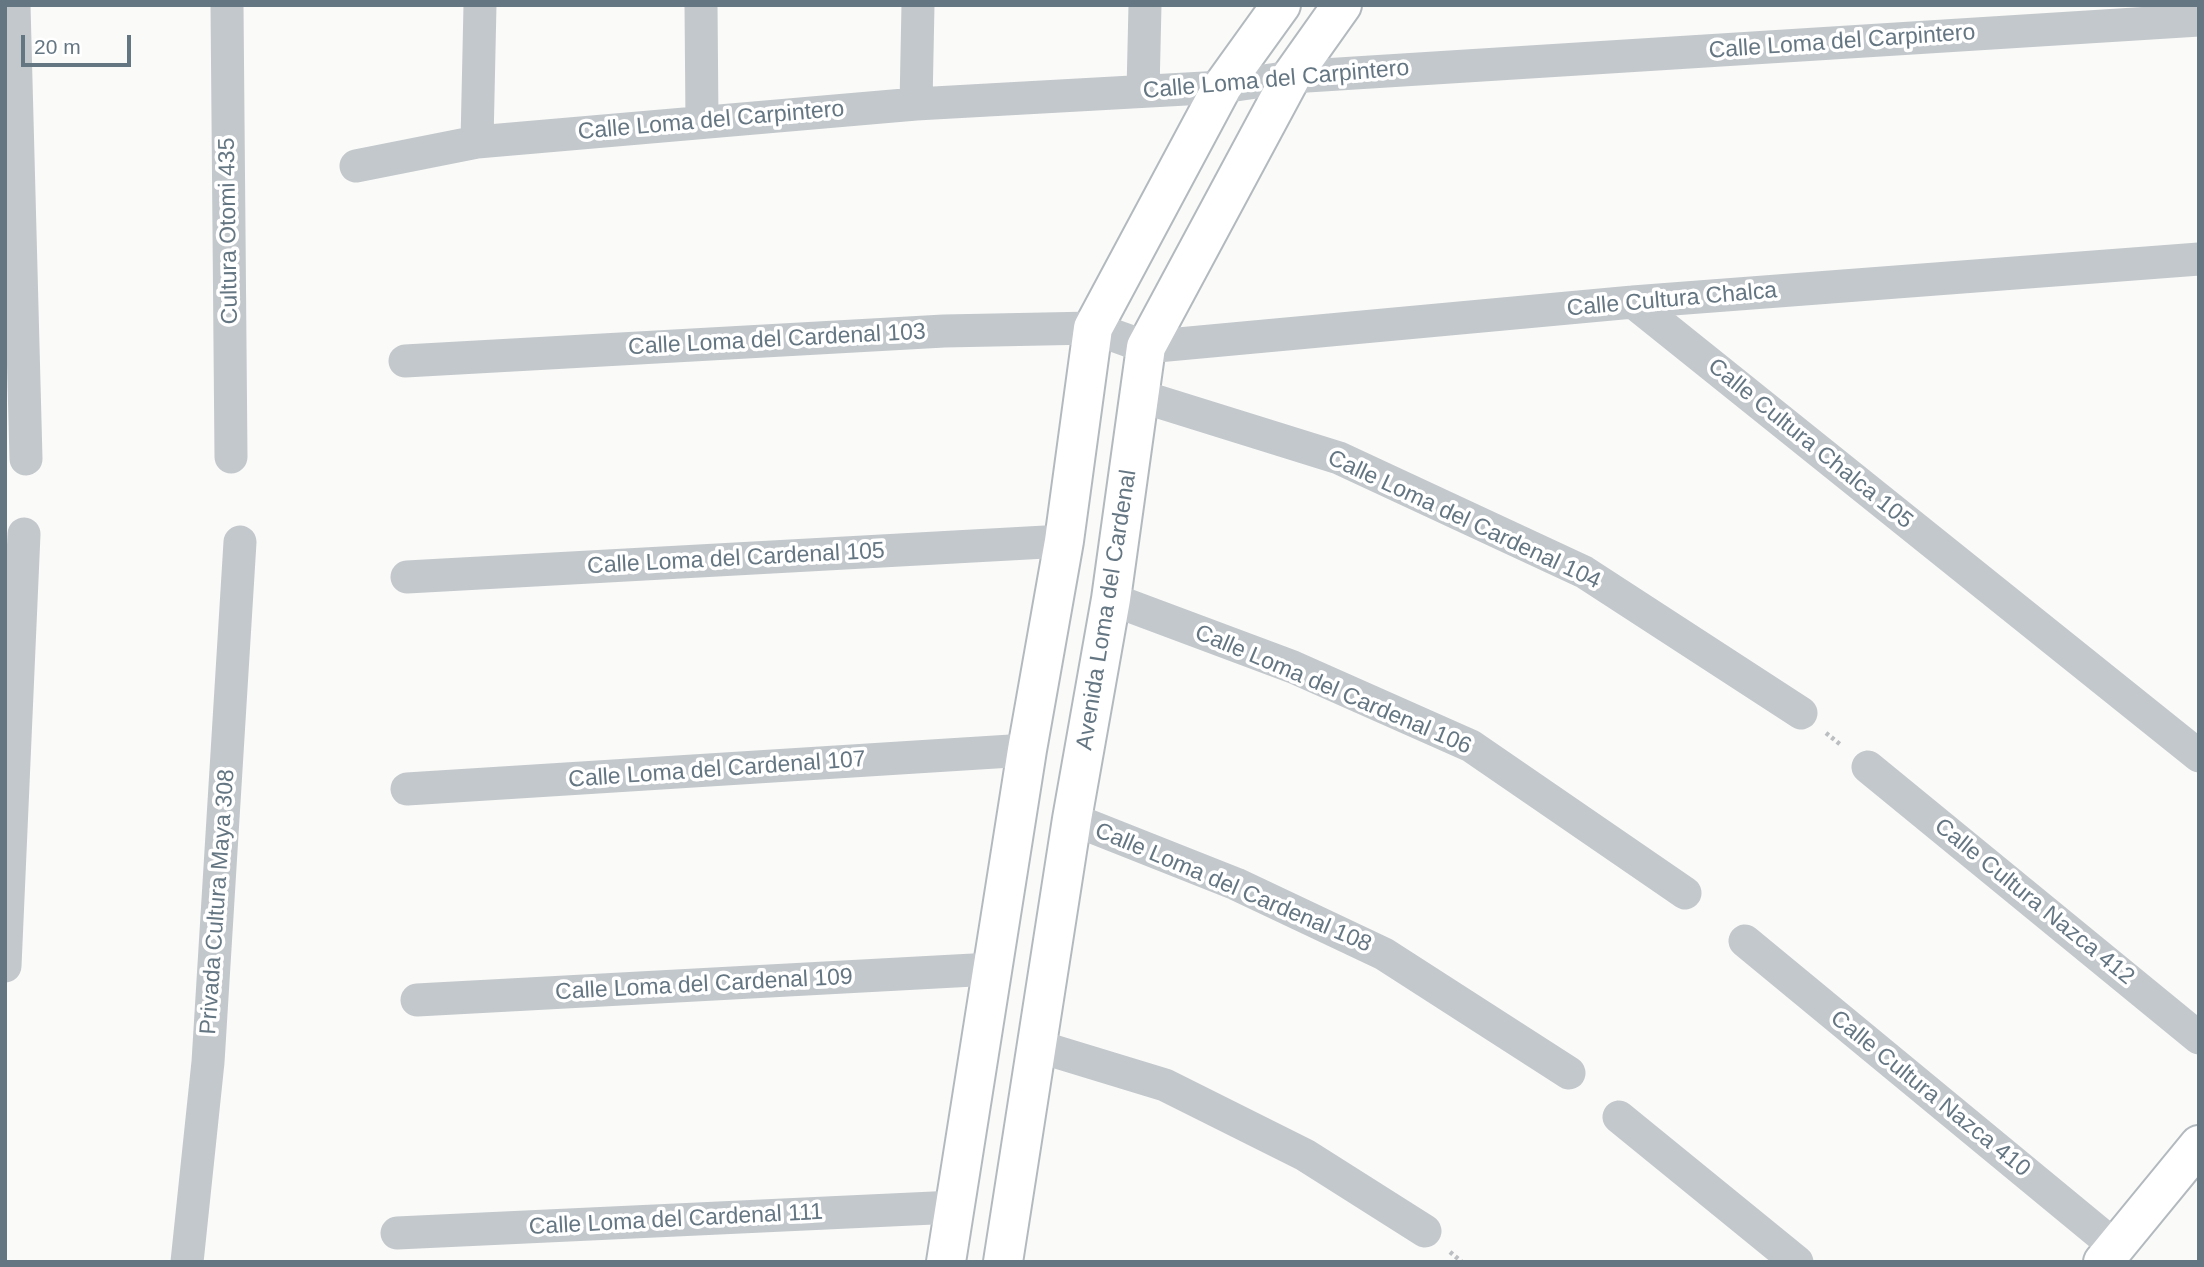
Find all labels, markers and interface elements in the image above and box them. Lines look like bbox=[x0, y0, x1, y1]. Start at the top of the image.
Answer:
street label: Calle Loma del Carpintero bbox=[1708, 19, 1976, 65]
scale bar bbox=[24, 21, 135, 65]
text: 20 m bbox=[34, 35, 81, 58]
street label: Calle Loma del Carpintero bbox=[1142, 55, 1410, 105]
street label: Calle Loma del Carpintero bbox=[577, 96, 845, 146]
street label: Cultura Otomi 435 bbox=[214, 137, 244, 325]
street label: Calle Cultura Chalca bbox=[1566, 277, 1778, 323]
street label: Calle Loma del Cardenal 103 bbox=[628, 318, 926, 362]
street label: Calle Cultura Chalca 105 bbox=[1702, 353, 1918, 535]
street label: Calle Loma del Cardenal 104 bbox=[1323, 445, 1605, 595]
street label: Avenida Loma del Cardenal bbox=[1071, 468, 1143, 752]
street label: Calle Loma del Cardenal 105 bbox=[587, 537, 885, 581]
street label: Calle Loma del Cardenal 106 bbox=[1190, 619, 1476, 761]
street label: Calle Loma del Cardenal 107 bbox=[567, 746, 867, 794]
street label: Privada Cultura Maya 308 bbox=[195, 768, 241, 1036]
street label: Calle Cultura Nazca 412 bbox=[1928, 813, 2140, 991]
street label: Calle Loma del Cardenal 108 bbox=[1090, 817, 1376, 959]
street label: Calle Loma del Cardenal 109 bbox=[555, 963, 853, 1007]
street label: Calle Cultura Nazca 410 bbox=[1824, 1005, 2036, 1183]
street label: Calle Loma del Cardenal 111 bbox=[528, 1199, 824, 1241]

